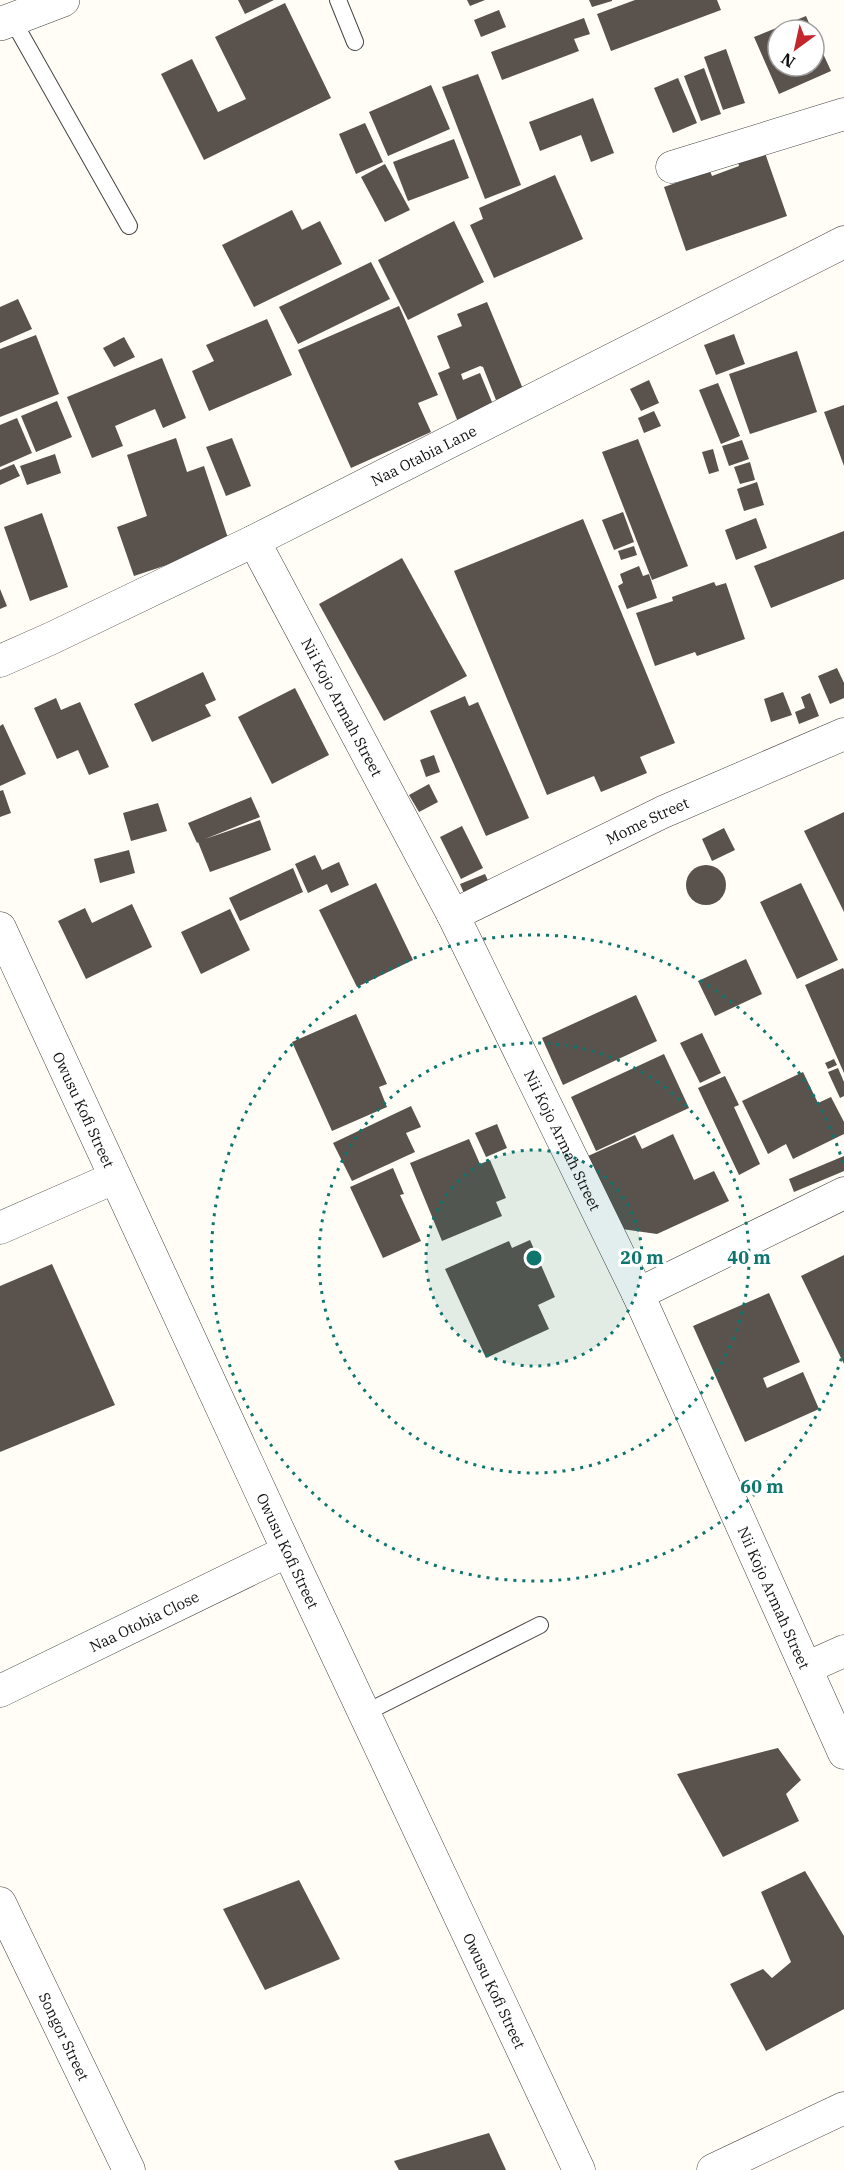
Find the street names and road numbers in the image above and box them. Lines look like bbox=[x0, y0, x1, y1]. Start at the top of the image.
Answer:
street label: Naa Otabia Lane bbox=[368, 420, 479, 490]
street label: Nii Kojo Armah Street bbox=[298, 634, 387, 780]
street label: Mome Street bbox=[603, 793, 691, 848]
street label: Owusu Kofi Street bbox=[49, 1048, 119, 1171]
street label: Nii Kojo Armah Street bbox=[520, 1066, 605, 1213]
street label: Owusu Kofi Street bbox=[253, 1490, 323, 1612]
street label: Nii Kojo Armah Street bbox=[734, 1523, 814, 1672]
street label: Naa Otobia Close bbox=[86, 1586, 202, 1656]
street label: Owusu Kofi Street bbox=[459, 1930, 530, 2051]
street label: Songor Street bbox=[35, 1989, 94, 2084]

